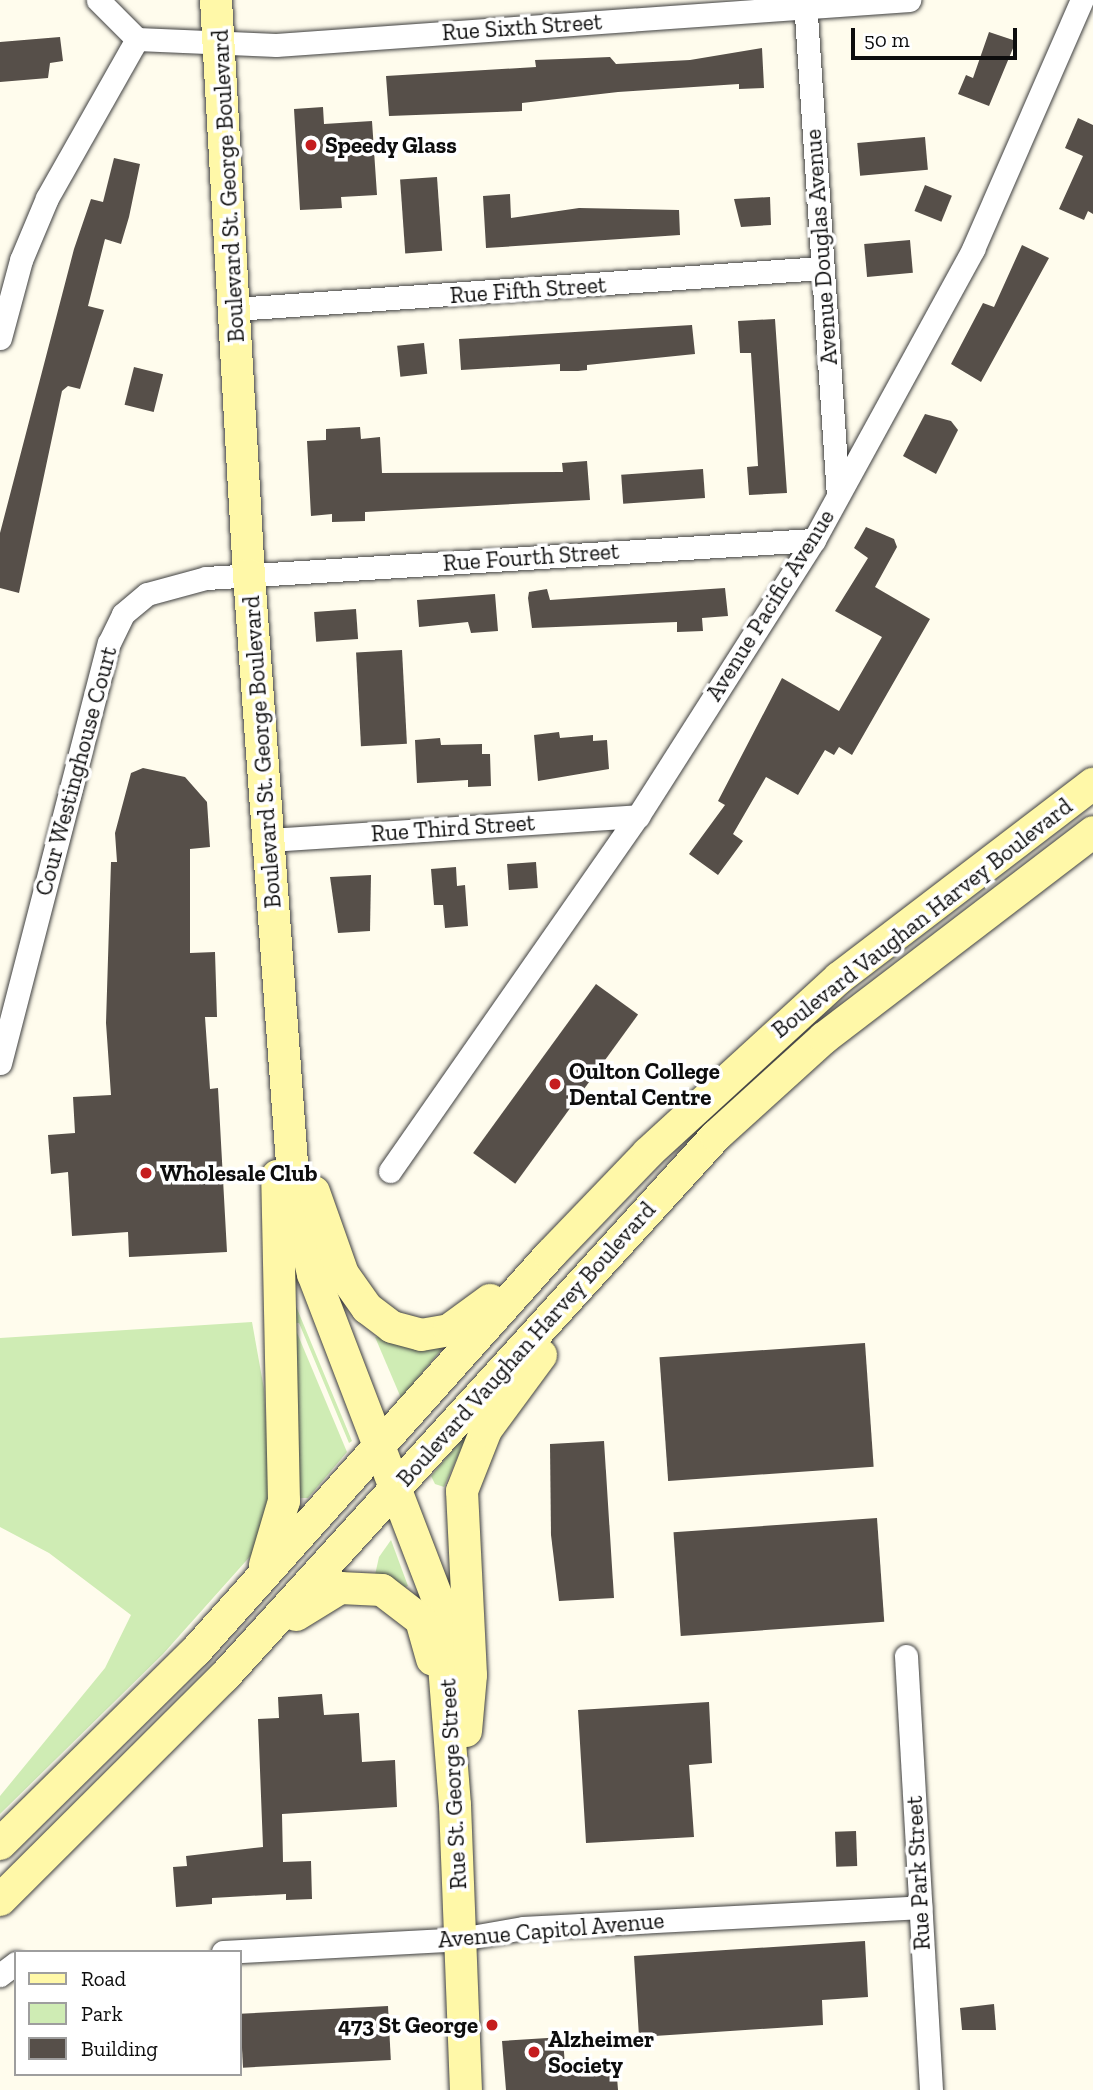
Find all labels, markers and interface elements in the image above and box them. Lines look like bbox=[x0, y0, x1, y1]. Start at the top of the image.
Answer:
street label: Rue Sixth Street bbox=[441, 8, 603, 46]
scale bar bbox=[855, 14, 1021, 58]
text: 50 m bbox=[864, 27, 910, 52]
street label: Boulevard St. George Boulevard bbox=[206, 29, 250, 343]
street label: Avenue Douglas Avenue bbox=[799, 128, 843, 366]
place label: Speedy Glass bbox=[325, 131, 457, 159]
marker: Speedy Glass bbox=[303, 137, 319, 153]
street label: Rue Fifth Street bbox=[449, 271, 607, 309]
street label: Avenue Pacific Avenue bbox=[700, 504, 840, 706]
street label: Rue Fourth Street bbox=[442, 537, 620, 577]
street label: Boulevard St. George Boulevard bbox=[237, 595, 287, 909]
street label: Cour Westinghouse Court bbox=[29, 643, 123, 899]
street label: Boulevard Vaughan Harvey Boulevard bbox=[766, 792, 1078, 1044]
street label: Rue Third Street bbox=[370, 808, 536, 848]
place label: Oulton College Dental Centre bbox=[569, 1057, 720, 1111]
marker: Oulton College Dental Centre bbox=[547, 1076, 563, 1092]
place label: Wholesale Club bbox=[160, 1159, 317, 1187]
marker: Wholesale Club bbox=[138, 1165, 154, 1181]
street label: Boulevard Vaughan Harvey Boulevard bbox=[390, 1196, 662, 1492]
street label: Rue St. George Street bbox=[434, 1678, 472, 1890]
street label: Rue Park Street bbox=[900, 1795, 936, 1951]
street label: Avenue Capitol Avenue bbox=[436, 1906, 666, 1954]
legend bbox=[14, 1950, 242, 2076]
text: Road bbox=[81, 1966, 126, 1991]
text: Park bbox=[81, 2001, 123, 2026]
place label: 473 St George bbox=[338, 2011, 478, 2039]
marker: 473 St George bbox=[484, 2017, 500, 2033]
place label: Alzheimer Society bbox=[548, 2025, 654, 2079]
text: Building bbox=[81, 2036, 158, 2061]
marker: Alzheimer Society bbox=[526, 2044, 542, 2060]

